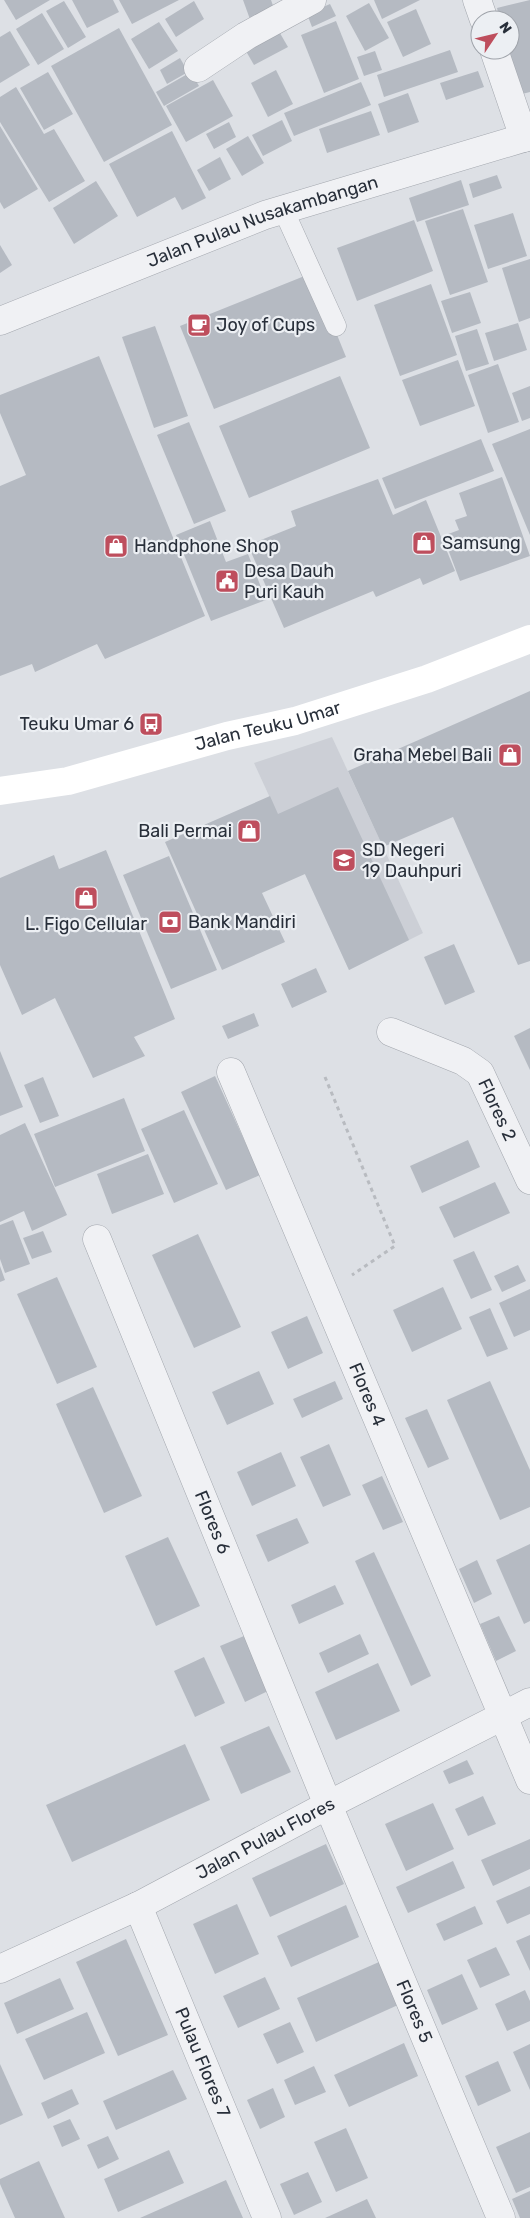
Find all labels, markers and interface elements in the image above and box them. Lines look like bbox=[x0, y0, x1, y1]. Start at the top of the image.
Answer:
north arrow bbox=[470, 10, 520, 60]
text: N bbox=[495, 19, 515, 37]
street label: Jalan Pulau Nusakambangan bbox=[144, 171, 381, 272]
cafe icon: Joy of Cups bbox=[186, 312, 212, 338]
place label: Joy of Cups bbox=[216, 314, 315, 336]
shop icon: Samsung bbox=[411, 530, 437, 556]
place label: Samsung bbox=[442, 532, 521, 554]
shop icon: Handphone Shop bbox=[103, 533, 129, 559]
place label: Handphone Shop bbox=[134, 535, 279, 557]
place label: Desa Dauh Puri Kauh bbox=[244, 560, 334, 603]
public building icon: Desa Dauh Puri Kauh bbox=[214, 568, 240, 594]
street label: Jalan Teuku Umar bbox=[192, 696, 344, 756]
bus stop icon: Teuku Umar 6 bbox=[138, 711, 164, 737]
place label: Teuku Umar 6 bbox=[20, 713, 134, 735]
shop icon: Graha Mebel Bali bbox=[497, 742, 523, 768]
place label: Graha Mebel Bali bbox=[353, 744, 492, 766]
shop icon: Bali Permai bbox=[236, 818, 262, 844]
place label: Bali Permai bbox=[138, 820, 232, 842]
place label: SD Negeri 19 Dauhpuri bbox=[362, 839, 462, 882]
school or university icon: SD Negeri 19 Dauhpuri bbox=[331, 847, 357, 873]
shop icon: L. Figo Cellular bbox=[73, 885, 99, 911]
bank icon: Bank Mandiri bbox=[157, 909, 183, 935]
place label: Bank Mandiri bbox=[188, 911, 296, 933]
place label: L. Figo Cellular bbox=[25, 913, 147, 935]
street label: Flores 2 bbox=[473, 1075, 521, 1144]
street label: Flores 4 bbox=[344, 1359, 390, 1429]
street label: Flores 6 bbox=[190, 1487, 235, 1557]
street label: Jalan Pulau Flores bbox=[192, 1792, 339, 1884]
street label: Flores 5 bbox=[391, 1976, 437, 2046]
street label: Pulau Flores 7 bbox=[170, 2004, 235, 2120]

